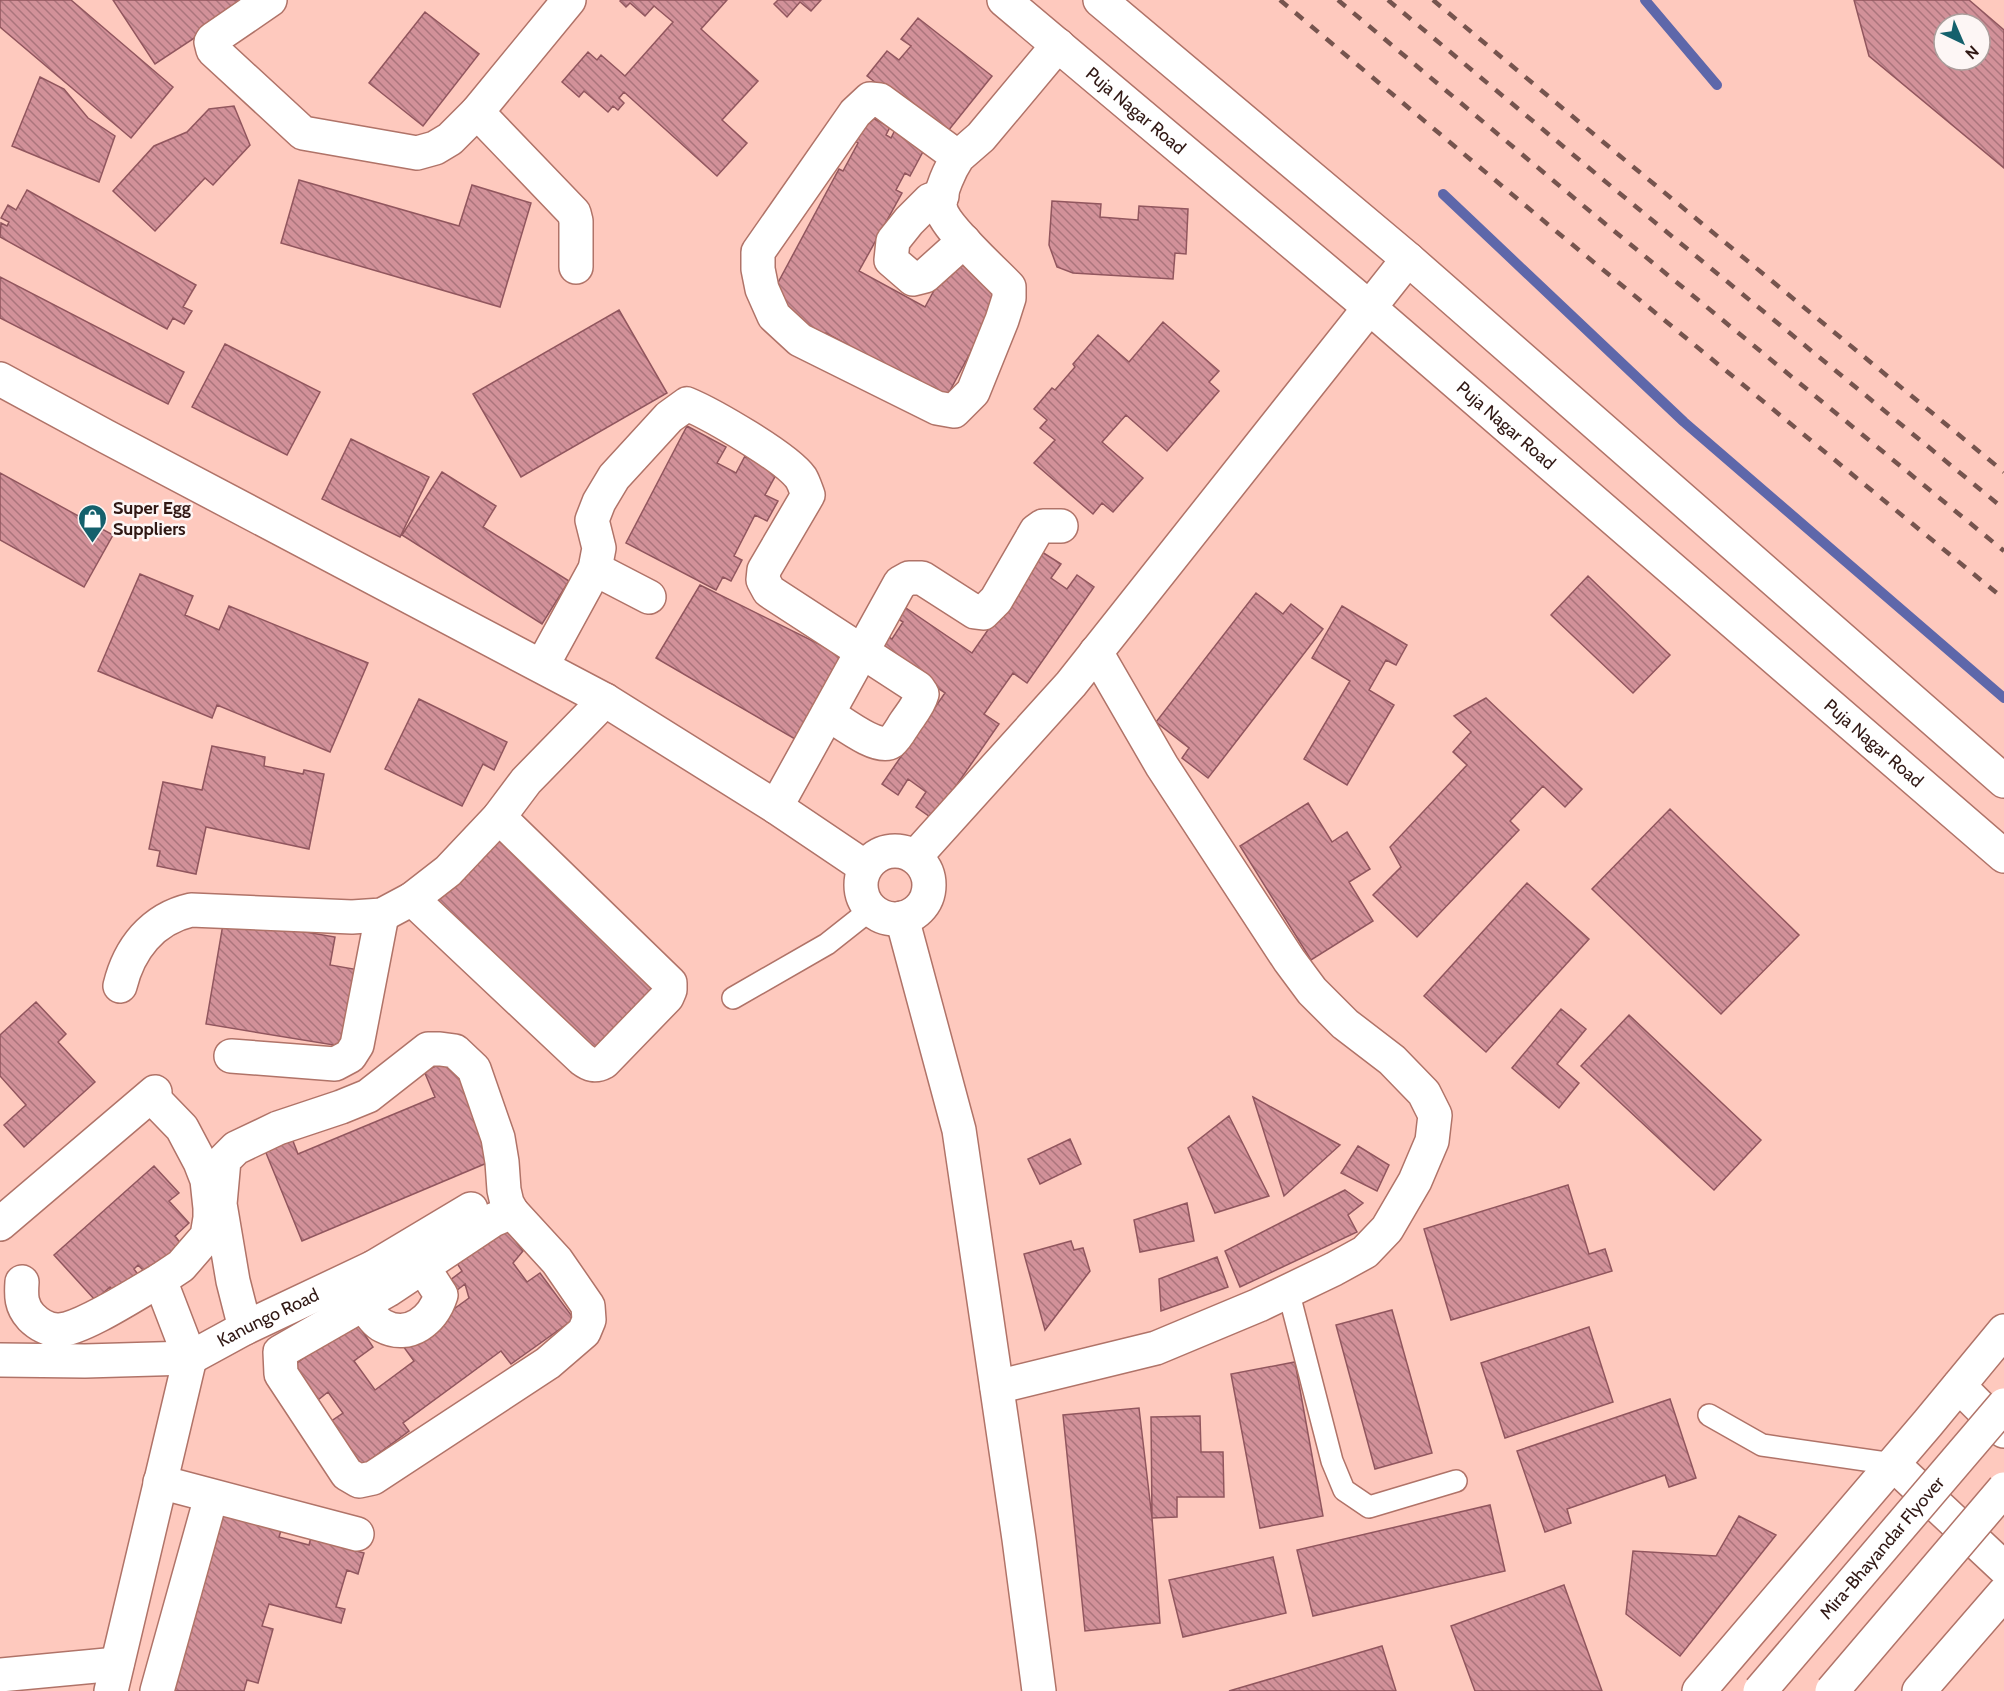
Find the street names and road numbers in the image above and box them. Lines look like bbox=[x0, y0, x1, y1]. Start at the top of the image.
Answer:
street label: Puja Nagar Road bbox=[1081, 62, 1190, 159]
street label: Puja Nagar Road bbox=[1452, 377, 1560, 474]
street label: Puja Nagar Road bbox=[1820, 695, 1928, 792]
street label: Kanungo Road bbox=[213, 1284, 322, 1352]
street label: Mira-Bhayandar Flyover bbox=[1815, 1472, 1949, 1624]

